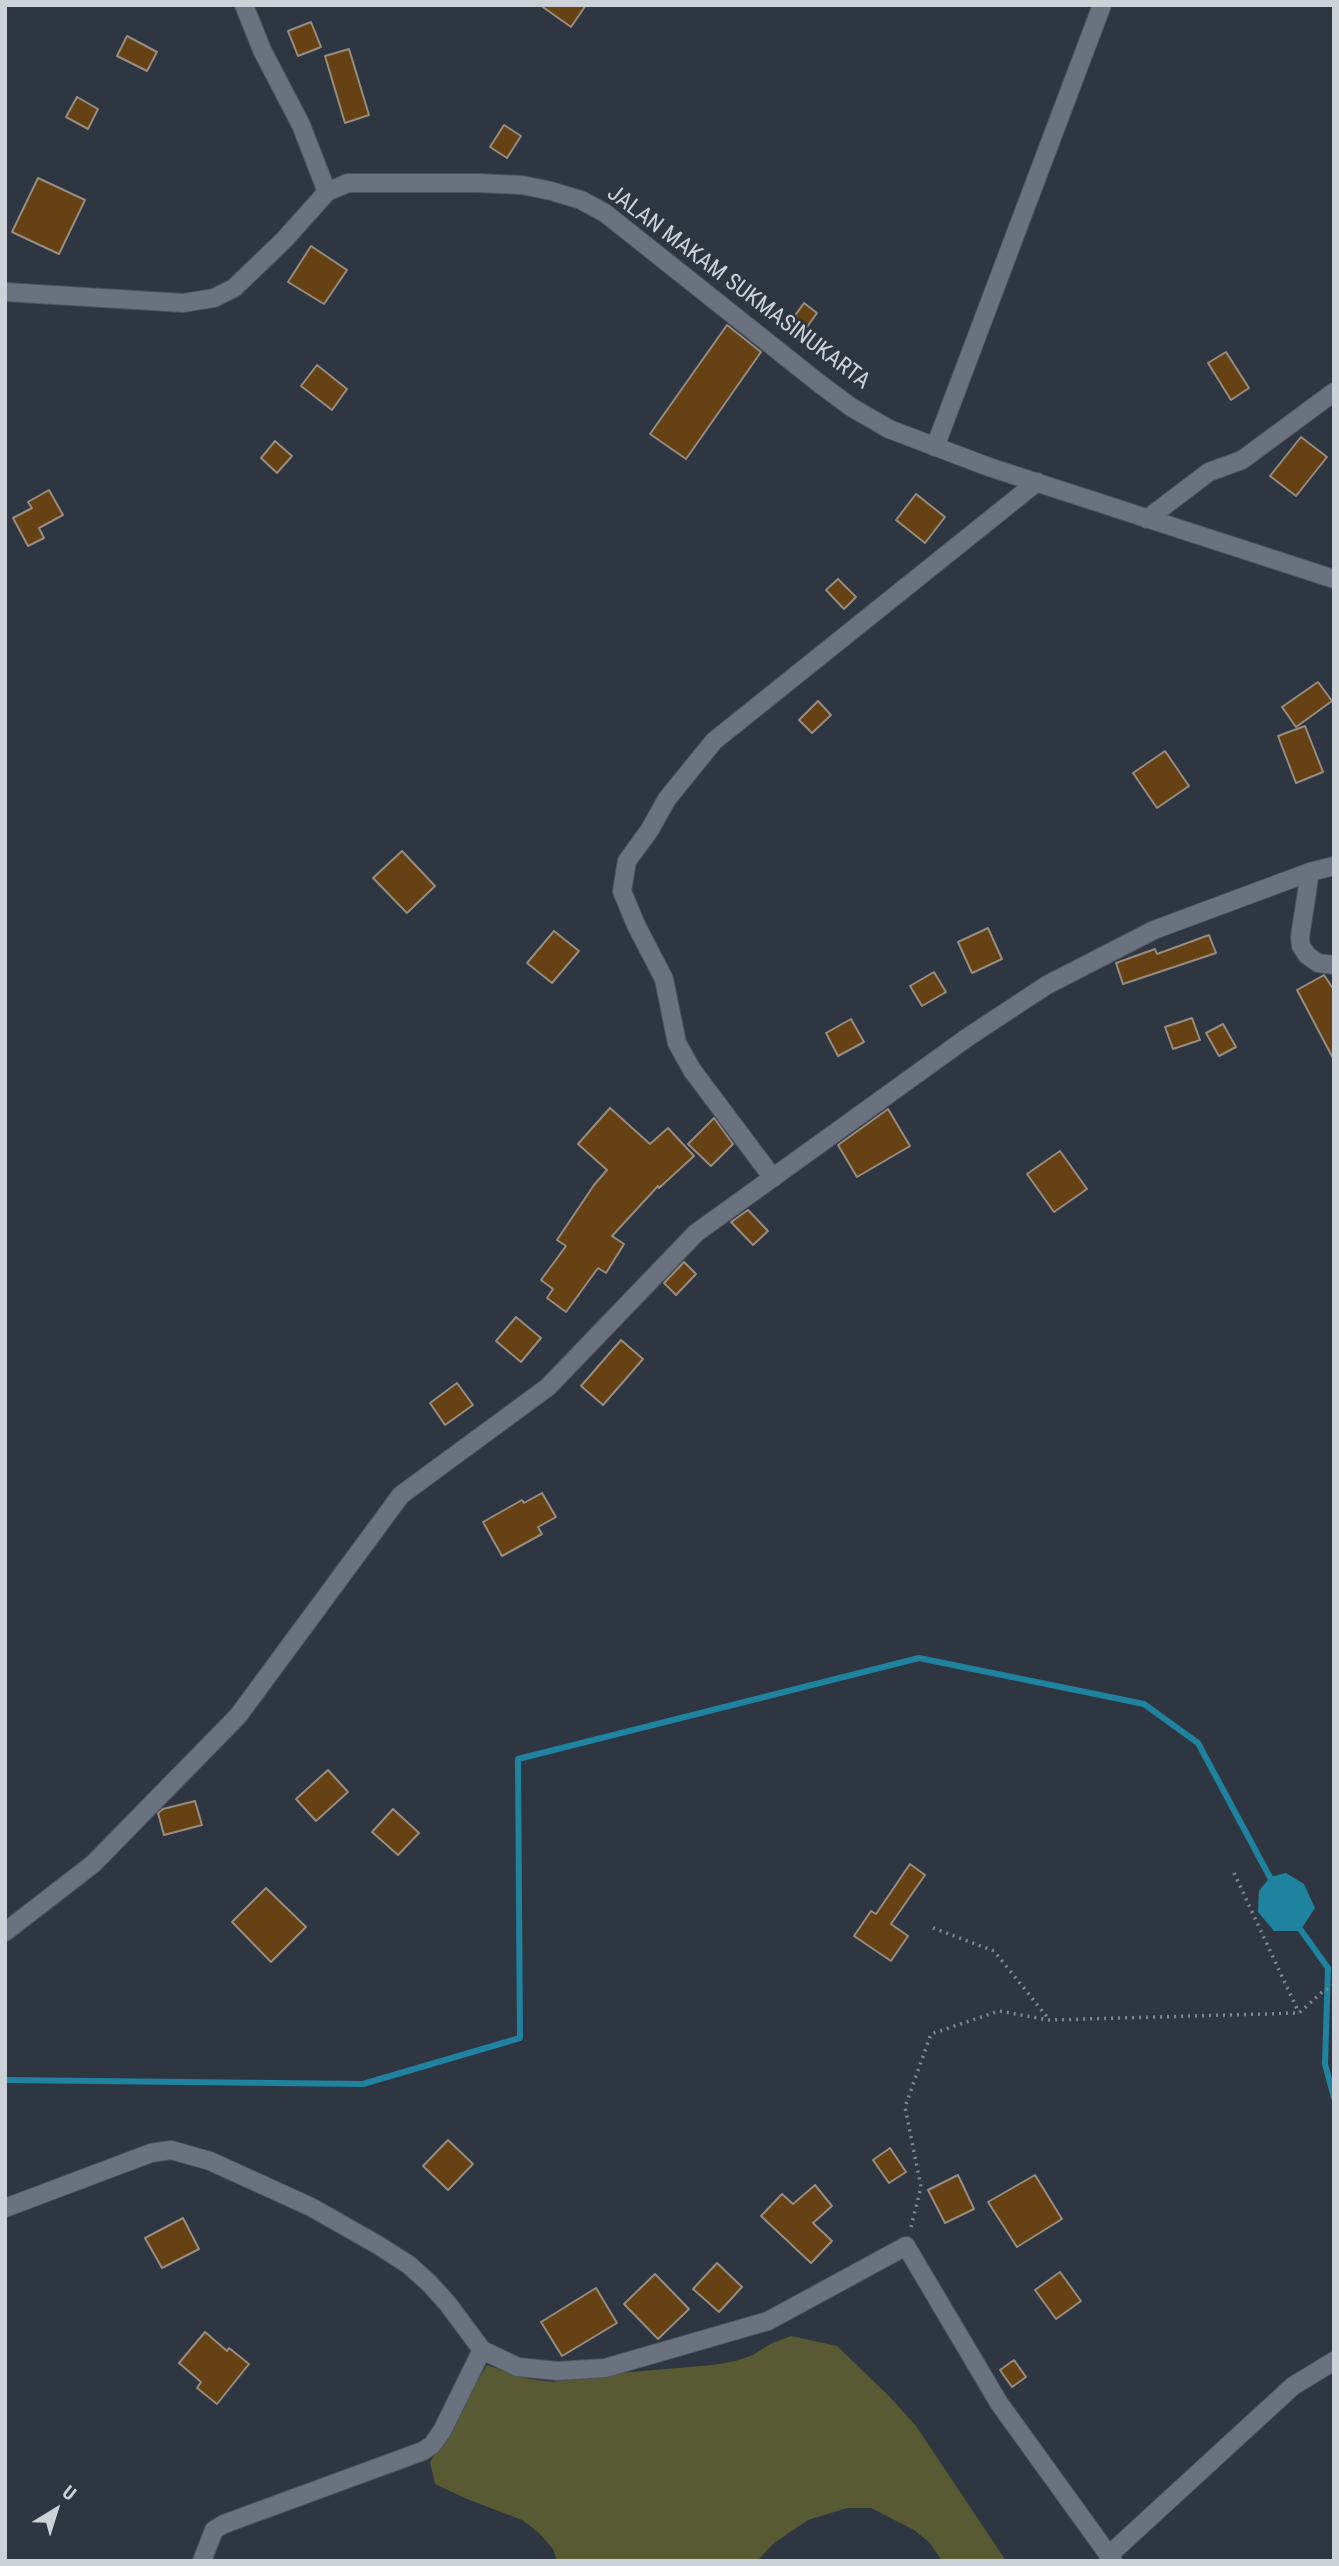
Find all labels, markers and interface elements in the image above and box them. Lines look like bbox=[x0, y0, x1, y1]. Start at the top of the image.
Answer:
street label: JALAN MAKAM SUKMASINUKARTA bbox=[601, 180, 875, 396]
north arrow bbox=[21, 2475, 91, 2545]
text: U bbox=[58, 2481, 81, 2505]

